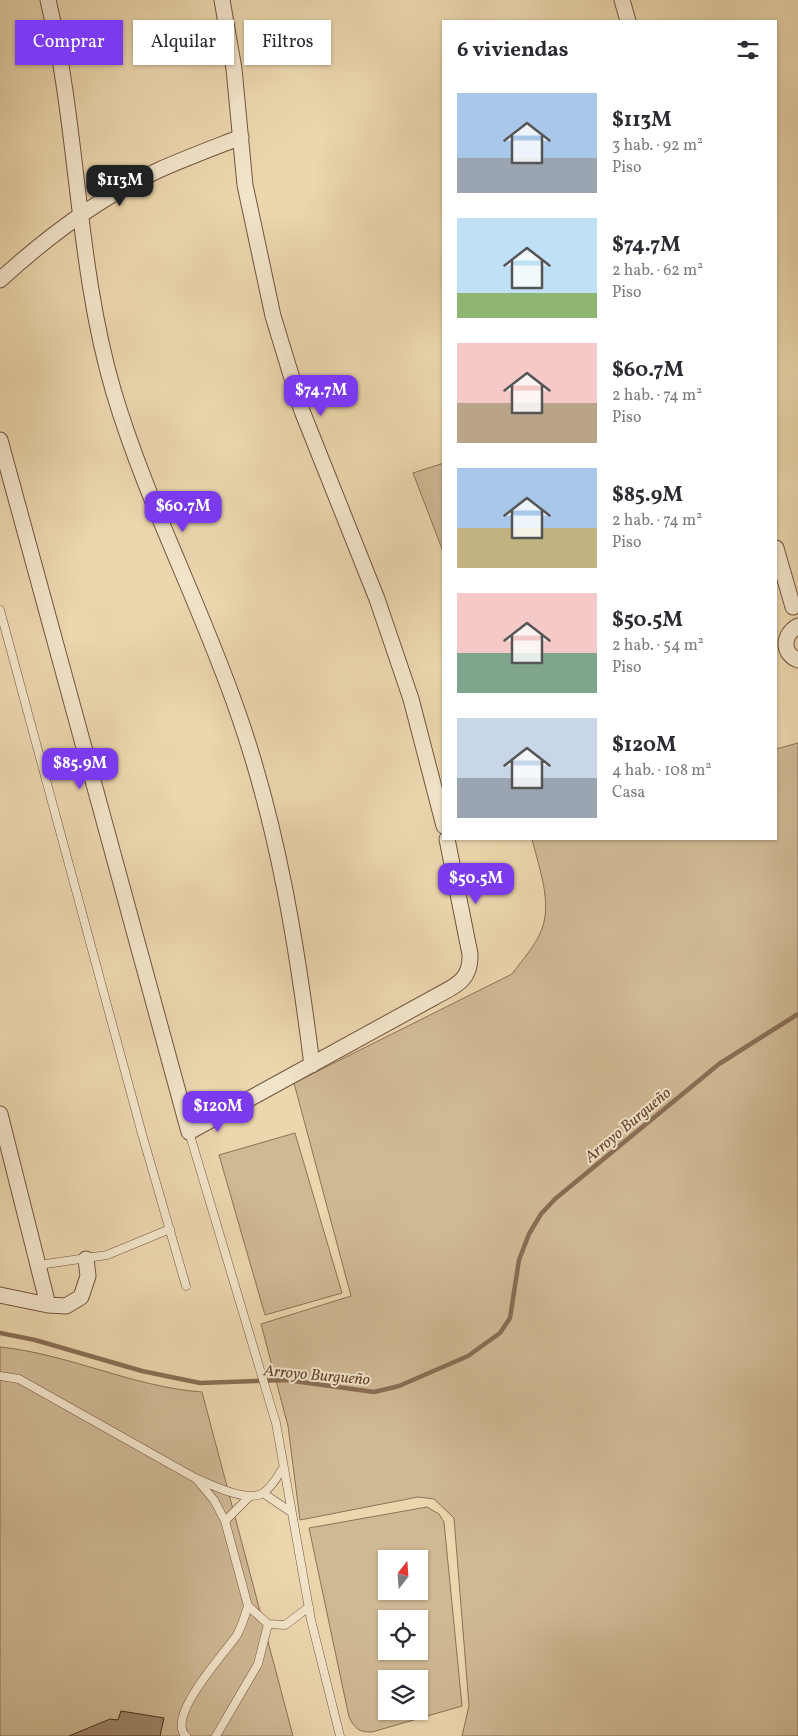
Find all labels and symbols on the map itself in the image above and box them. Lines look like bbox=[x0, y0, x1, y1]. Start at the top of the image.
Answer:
pin: $113M bbox=[85, 164, 155, 207]
pin: $74.7M bbox=[280, 374, 362, 417]
pin: $60.7M bbox=[142, 490, 224, 533]
pin: $85.9M bbox=[39, 748, 121, 790]
pin: $50.5M bbox=[435, 862, 517, 905]
water label: Arroyo Burgueño bbox=[580, 1082, 677, 1169]
pin: $120M bbox=[183, 1090, 253, 1133]
water label: Arroyo Burgueño bbox=[262, 1360, 372, 1392]
north arrow bbox=[378, 1550, 428, 1600]

